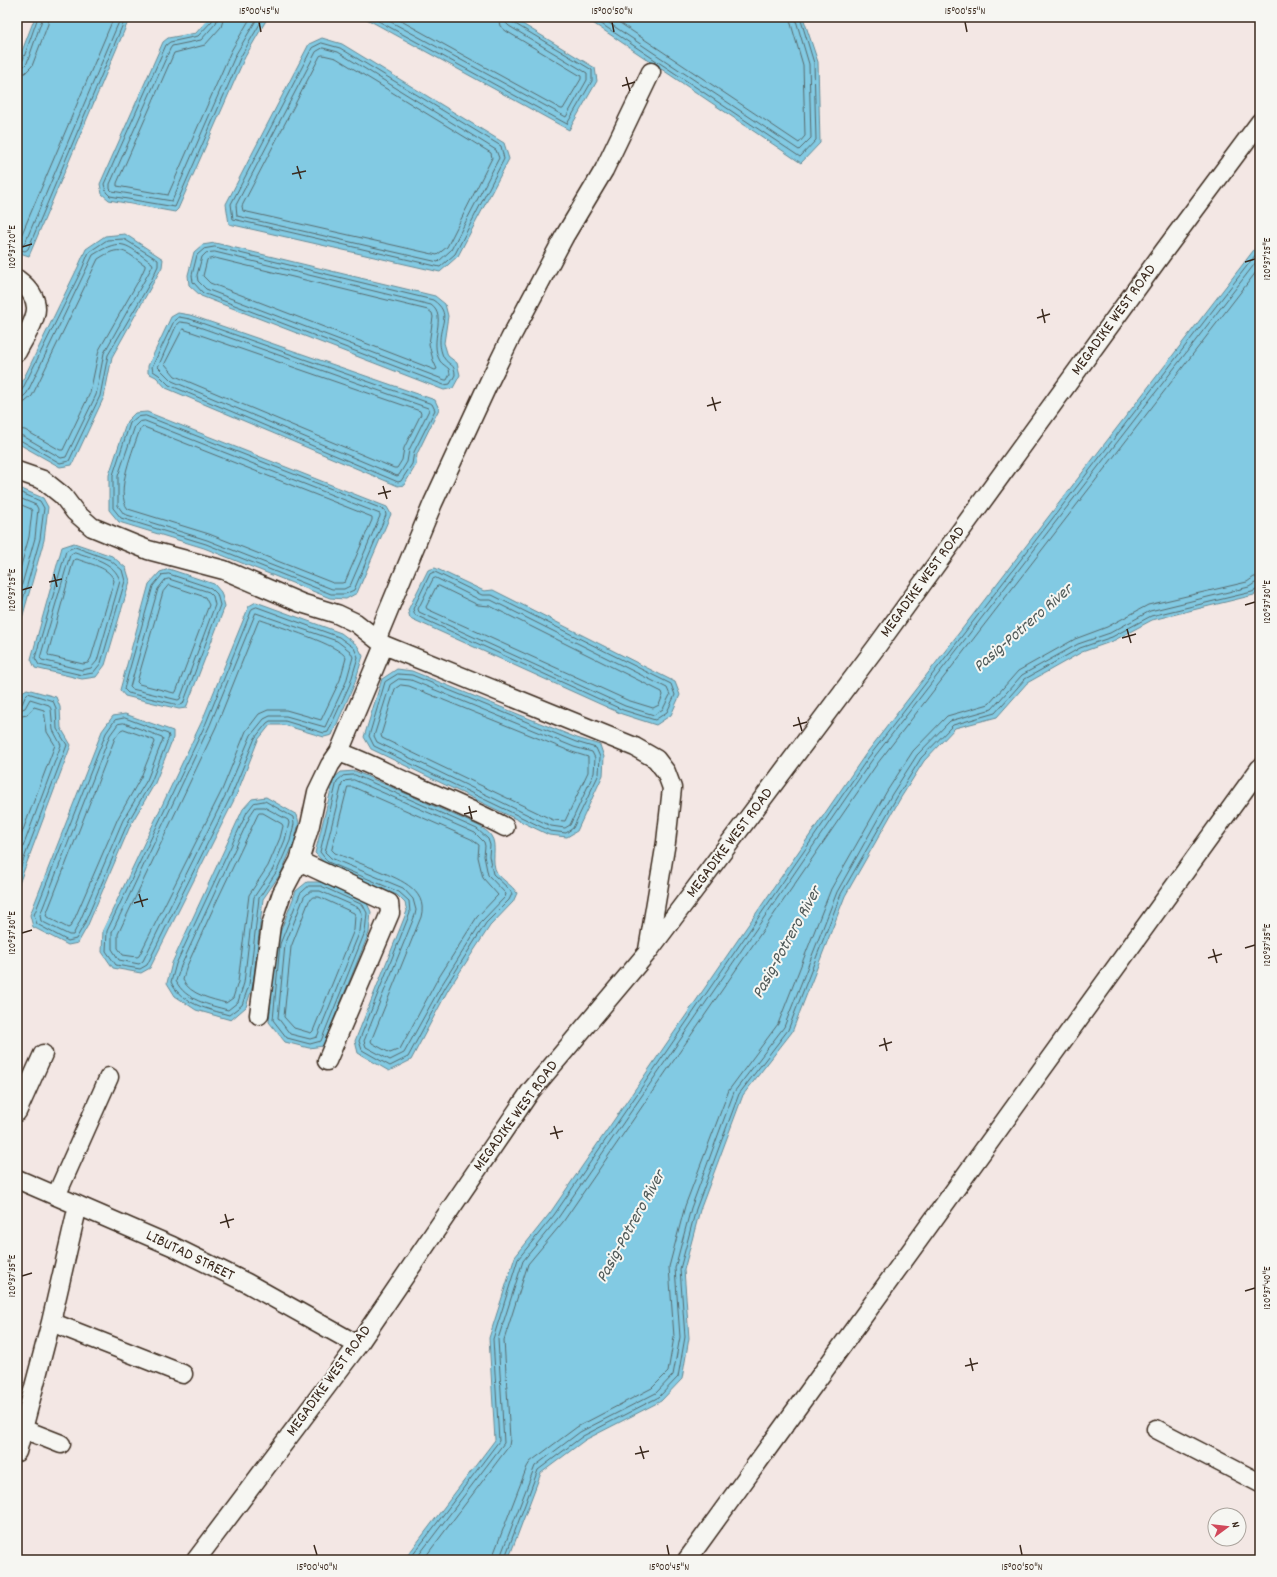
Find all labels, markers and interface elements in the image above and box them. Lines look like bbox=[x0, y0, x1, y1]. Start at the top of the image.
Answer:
text: 15°00'45"N bbox=[239, 5, 279, 19]
text: 15°00'50"N bbox=[591, 5, 633, 19]
text: 15°00'55"N bbox=[945, 5, 985, 19]
text: 120°37'20"E bbox=[6, 225, 20, 269]
text: 120°37'25"E bbox=[1261, 237, 1275, 280]
street label: MEGADIKE WEST ROAD bbox=[1066, 260, 1162, 380]
street label: MEGADIKE WEST ROAD bbox=[875, 522, 971, 642]
text: 120°37'25"E bbox=[6, 568, 20, 611]
water label: Pasig-Potrero River bbox=[969, 578, 1080, 679]
text: 120°37'30"E bbox=[1261, 580, 1275, 624]
street label: MEGADIKE WEST ROAD bbox=[681, 783, 779, 903]
water label: Pasig-Potrero River bbox=[747, 881, 830, 1003]
text: 120°37'30"E bbox=[6, 911, 20, 955]
text: 120°37'35"E bbox=[1261, 923, 1275, 966]
street label: MEGADIKE WEST ROAD bbox=[468, 1056, 564, 1176]
water label: Pasig-Potrero River bbox=[591, 1165, 674, 1287]
street label: LIBUTAD STREET bbox=[142, 1225, 239, 1288]
text: 120°37'35"E bbox=[6, 1254, 20, 1297]
text: 120°37'40"E bbox=[1261, 1266, 1275, 1310]
street label: MEGADIKE WEST ROAD bbox=[281, 1321, 377, 1441]
north arrow bbox=[1207, 1507, 1247, 1547]
text: N bbox=[1226, 1520, 1243, 1530]
text: 15°00'40"N bbox=[297, 1561, 338, 1575]
text: 15°00'45"N bbox=[649, 1561, 689, 1575]
text: 15°00'50"N bbox=[1001, 1561, 1043, 1575]

